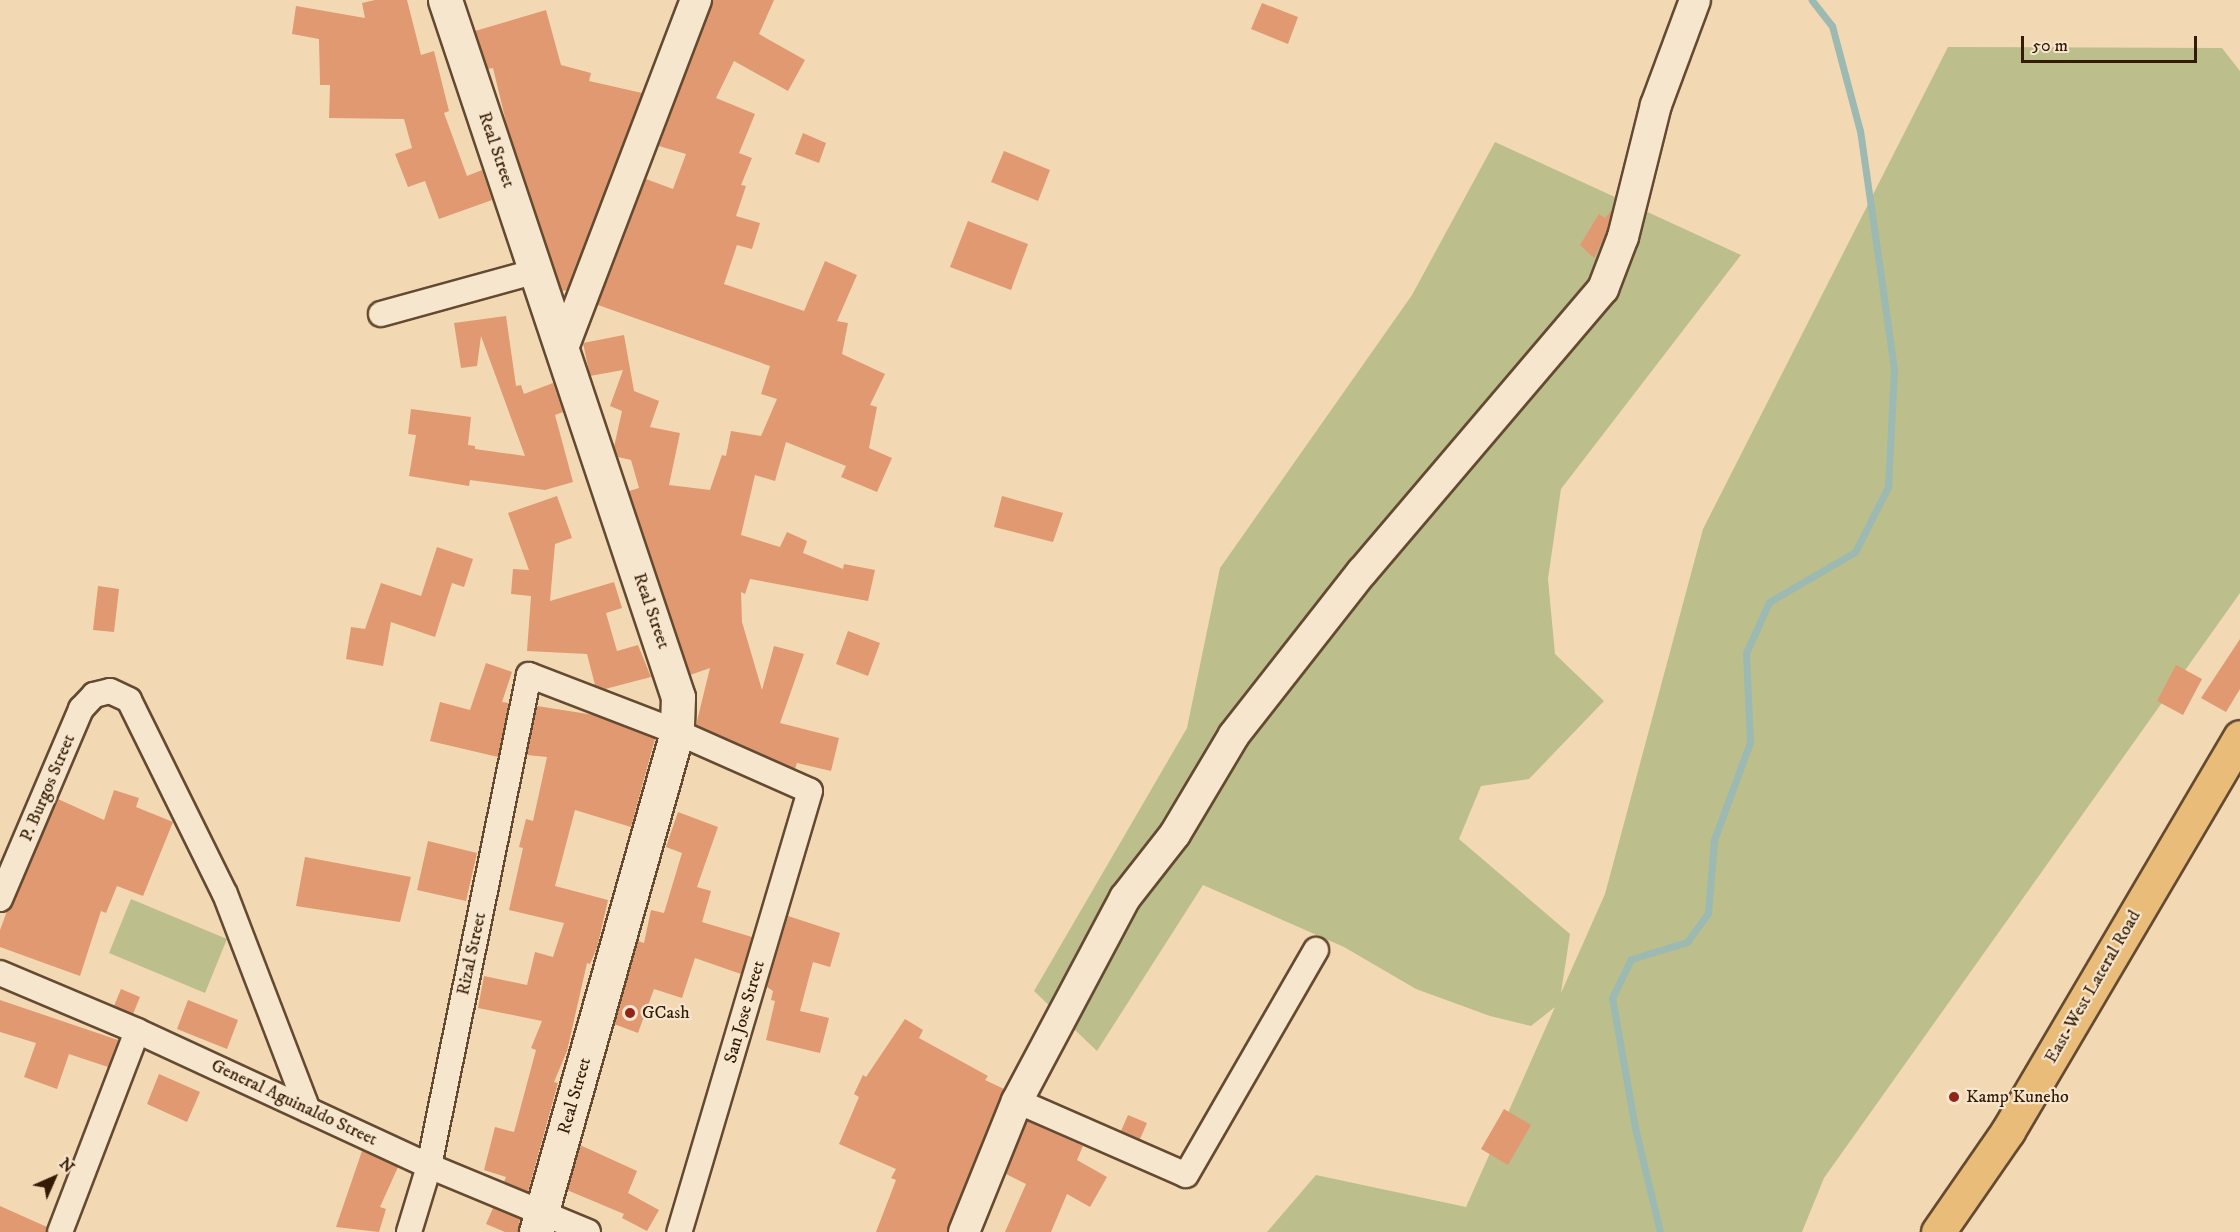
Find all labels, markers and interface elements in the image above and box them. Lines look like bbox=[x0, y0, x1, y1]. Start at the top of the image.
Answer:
scale bar bbox=[2024, 24, 2200, 62]
text: 50 m bbox=[2032, 35, 2068, 57]
street label: Real Street bbox=[473, 109, 519, 191]
street label: Real Street bbox=[628, 570, 674, 652]
street label: P. Burgos Street bbox=[16, 731, 80, 845]
street label: East-West Lateral Road bbox=[2040, 907, 2146, 1067]
street label: Rizal Street bbox=[453, 911, 491, 997]
street label: San Jose Street bbox=[720, 958, 770, 1066]
place label: GCash bbox=[642, 1002, 690, 1024]
marker: GCash bbox=[623, 1006, 637, 1020]
street label: General Aguinaldo Street bbox=[208, 1055, 380, 1151]
street label: Real Street bbox=[554, 1055, 596, 1137]
place label: Kamp Kuneho bbox=[1966, 1086, 2069, 1108]
marker: Kamp Kuneho bbox=[1947, 1090, 1961, 1104]
north arrow bbox=[24, 1148, 84, 1208]
text: N bbox=[55, 1154, 78, 1177]

